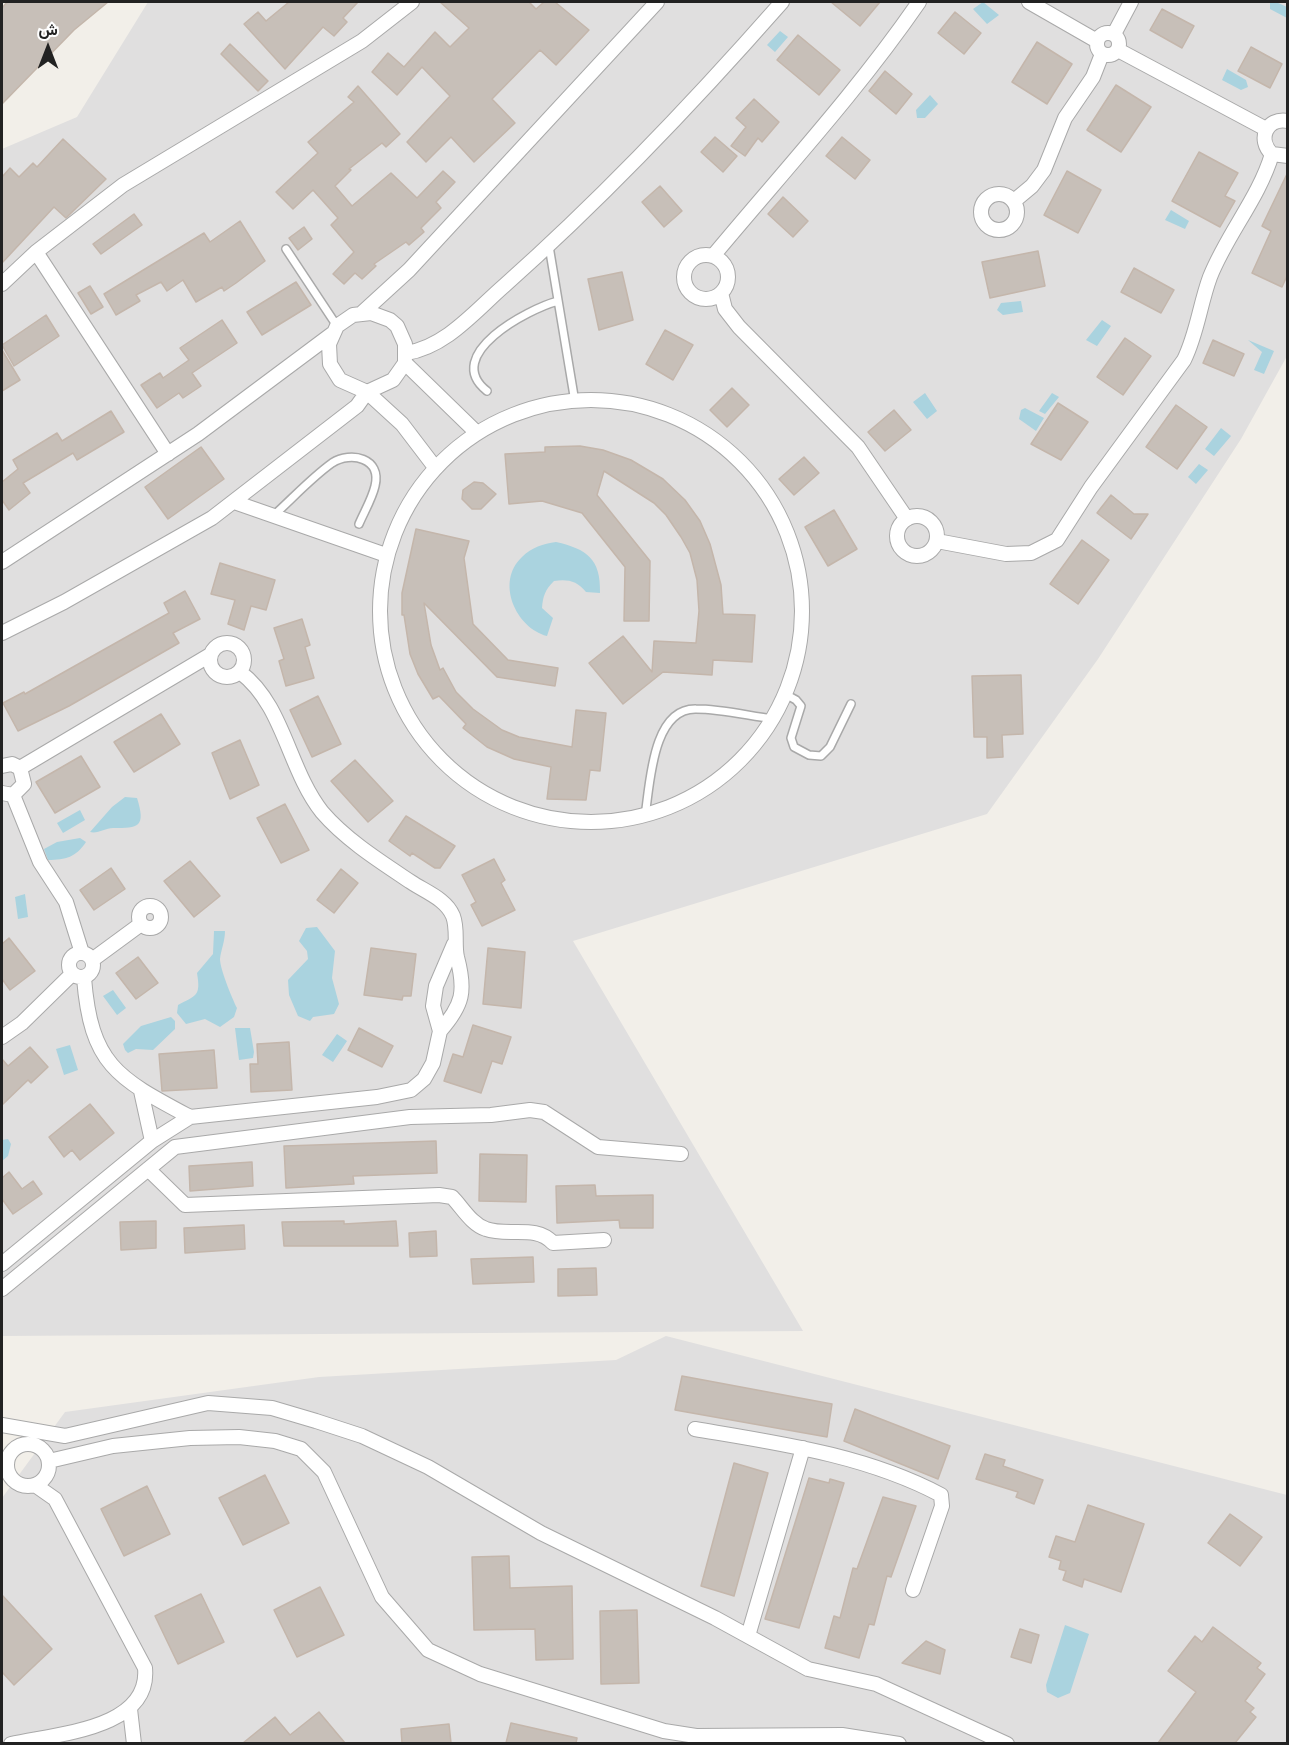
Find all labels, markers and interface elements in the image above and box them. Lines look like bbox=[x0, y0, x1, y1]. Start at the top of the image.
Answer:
north arrow bbox=[18, 18, 78, 78]
text: ش bbox=[38, 20, 58, 39]

